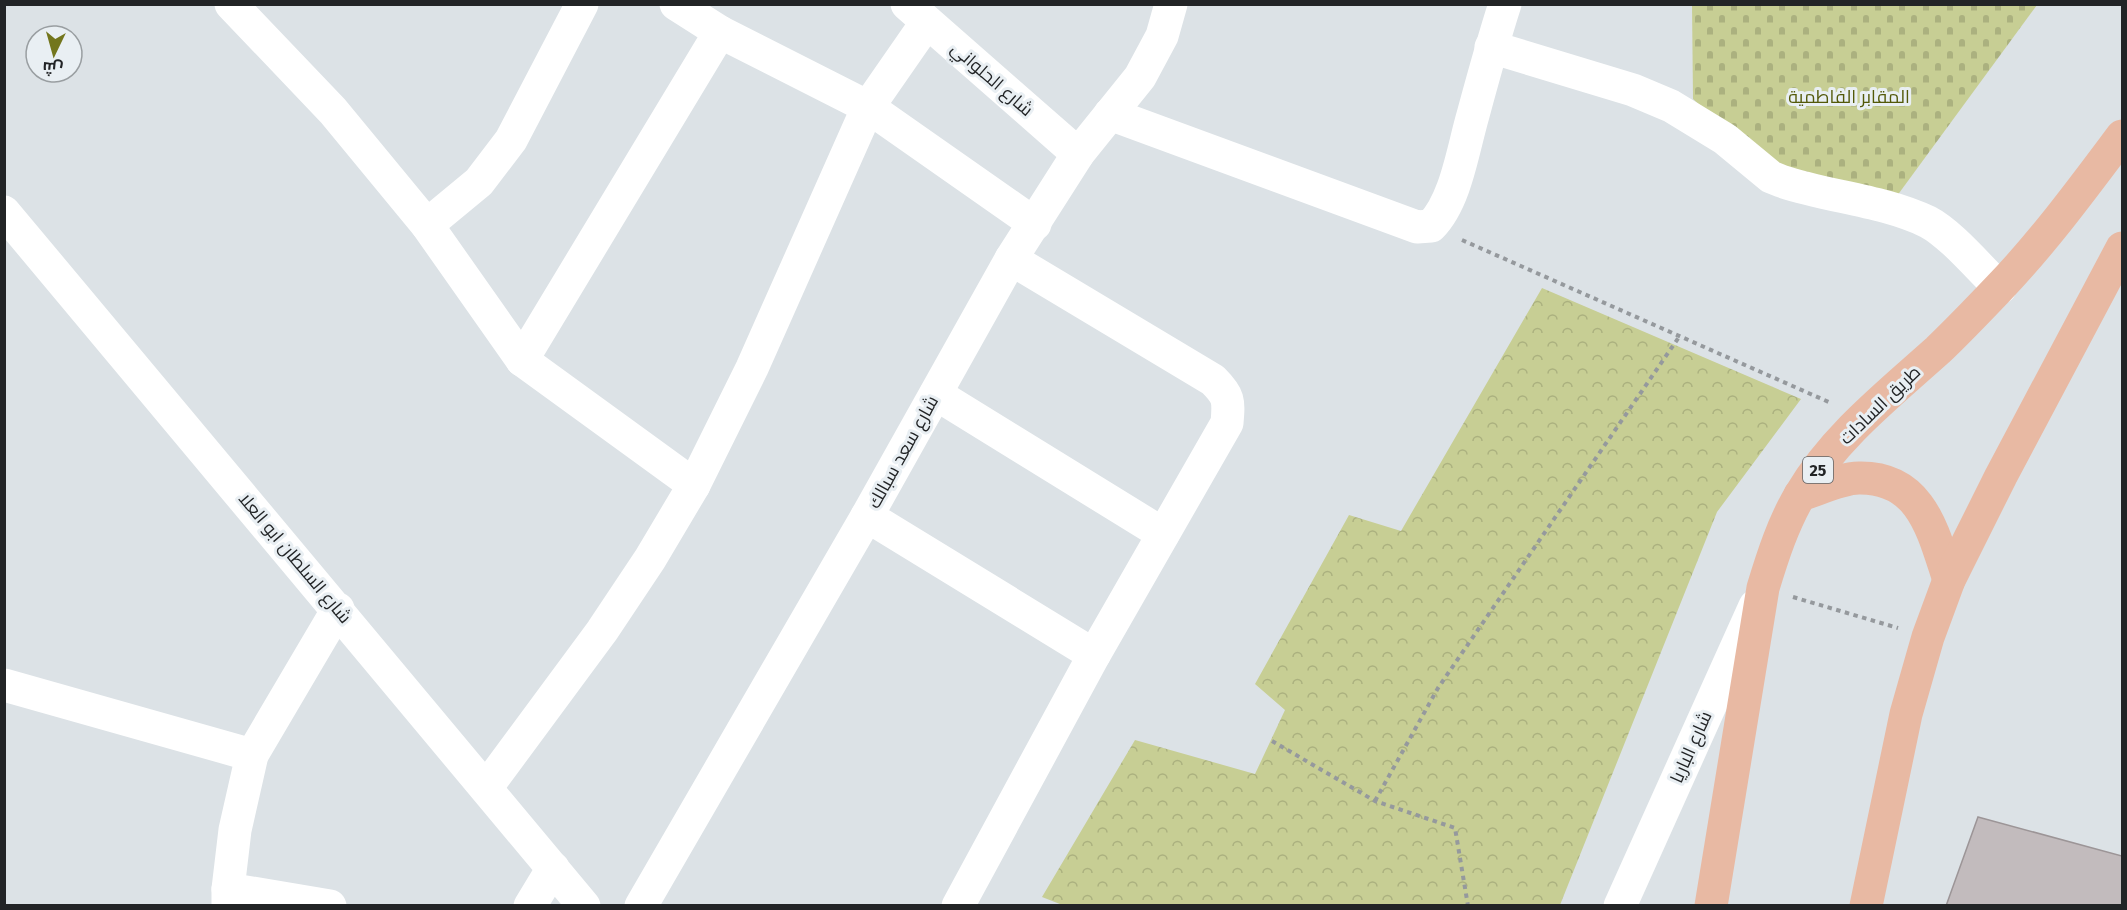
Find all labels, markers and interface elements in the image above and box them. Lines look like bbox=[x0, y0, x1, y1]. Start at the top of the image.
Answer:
north arrow bbox=[24, 24, 84, 84]
street label: شارع الحلواني bbox=[944, 37, 1038, 123]
text: ش bbox=[42, 58, 64, 79]
park label: المقابر الفاطمية bbox=[1788, 86, 1910, 108]
street label: طريق السادات bbox=[1835, 361, 1926, 450]
street label: شارع سعد سبالك bbox=[863, 392, 944, 513]
road number: 25 bbox=[1803, 457, 1833, 483]
street label: شارع السلطان ابو العلا bbox=[233, 488, 356, 629]
street label: شارع الباريا bbox=[1665, 708, 1717, 787]

